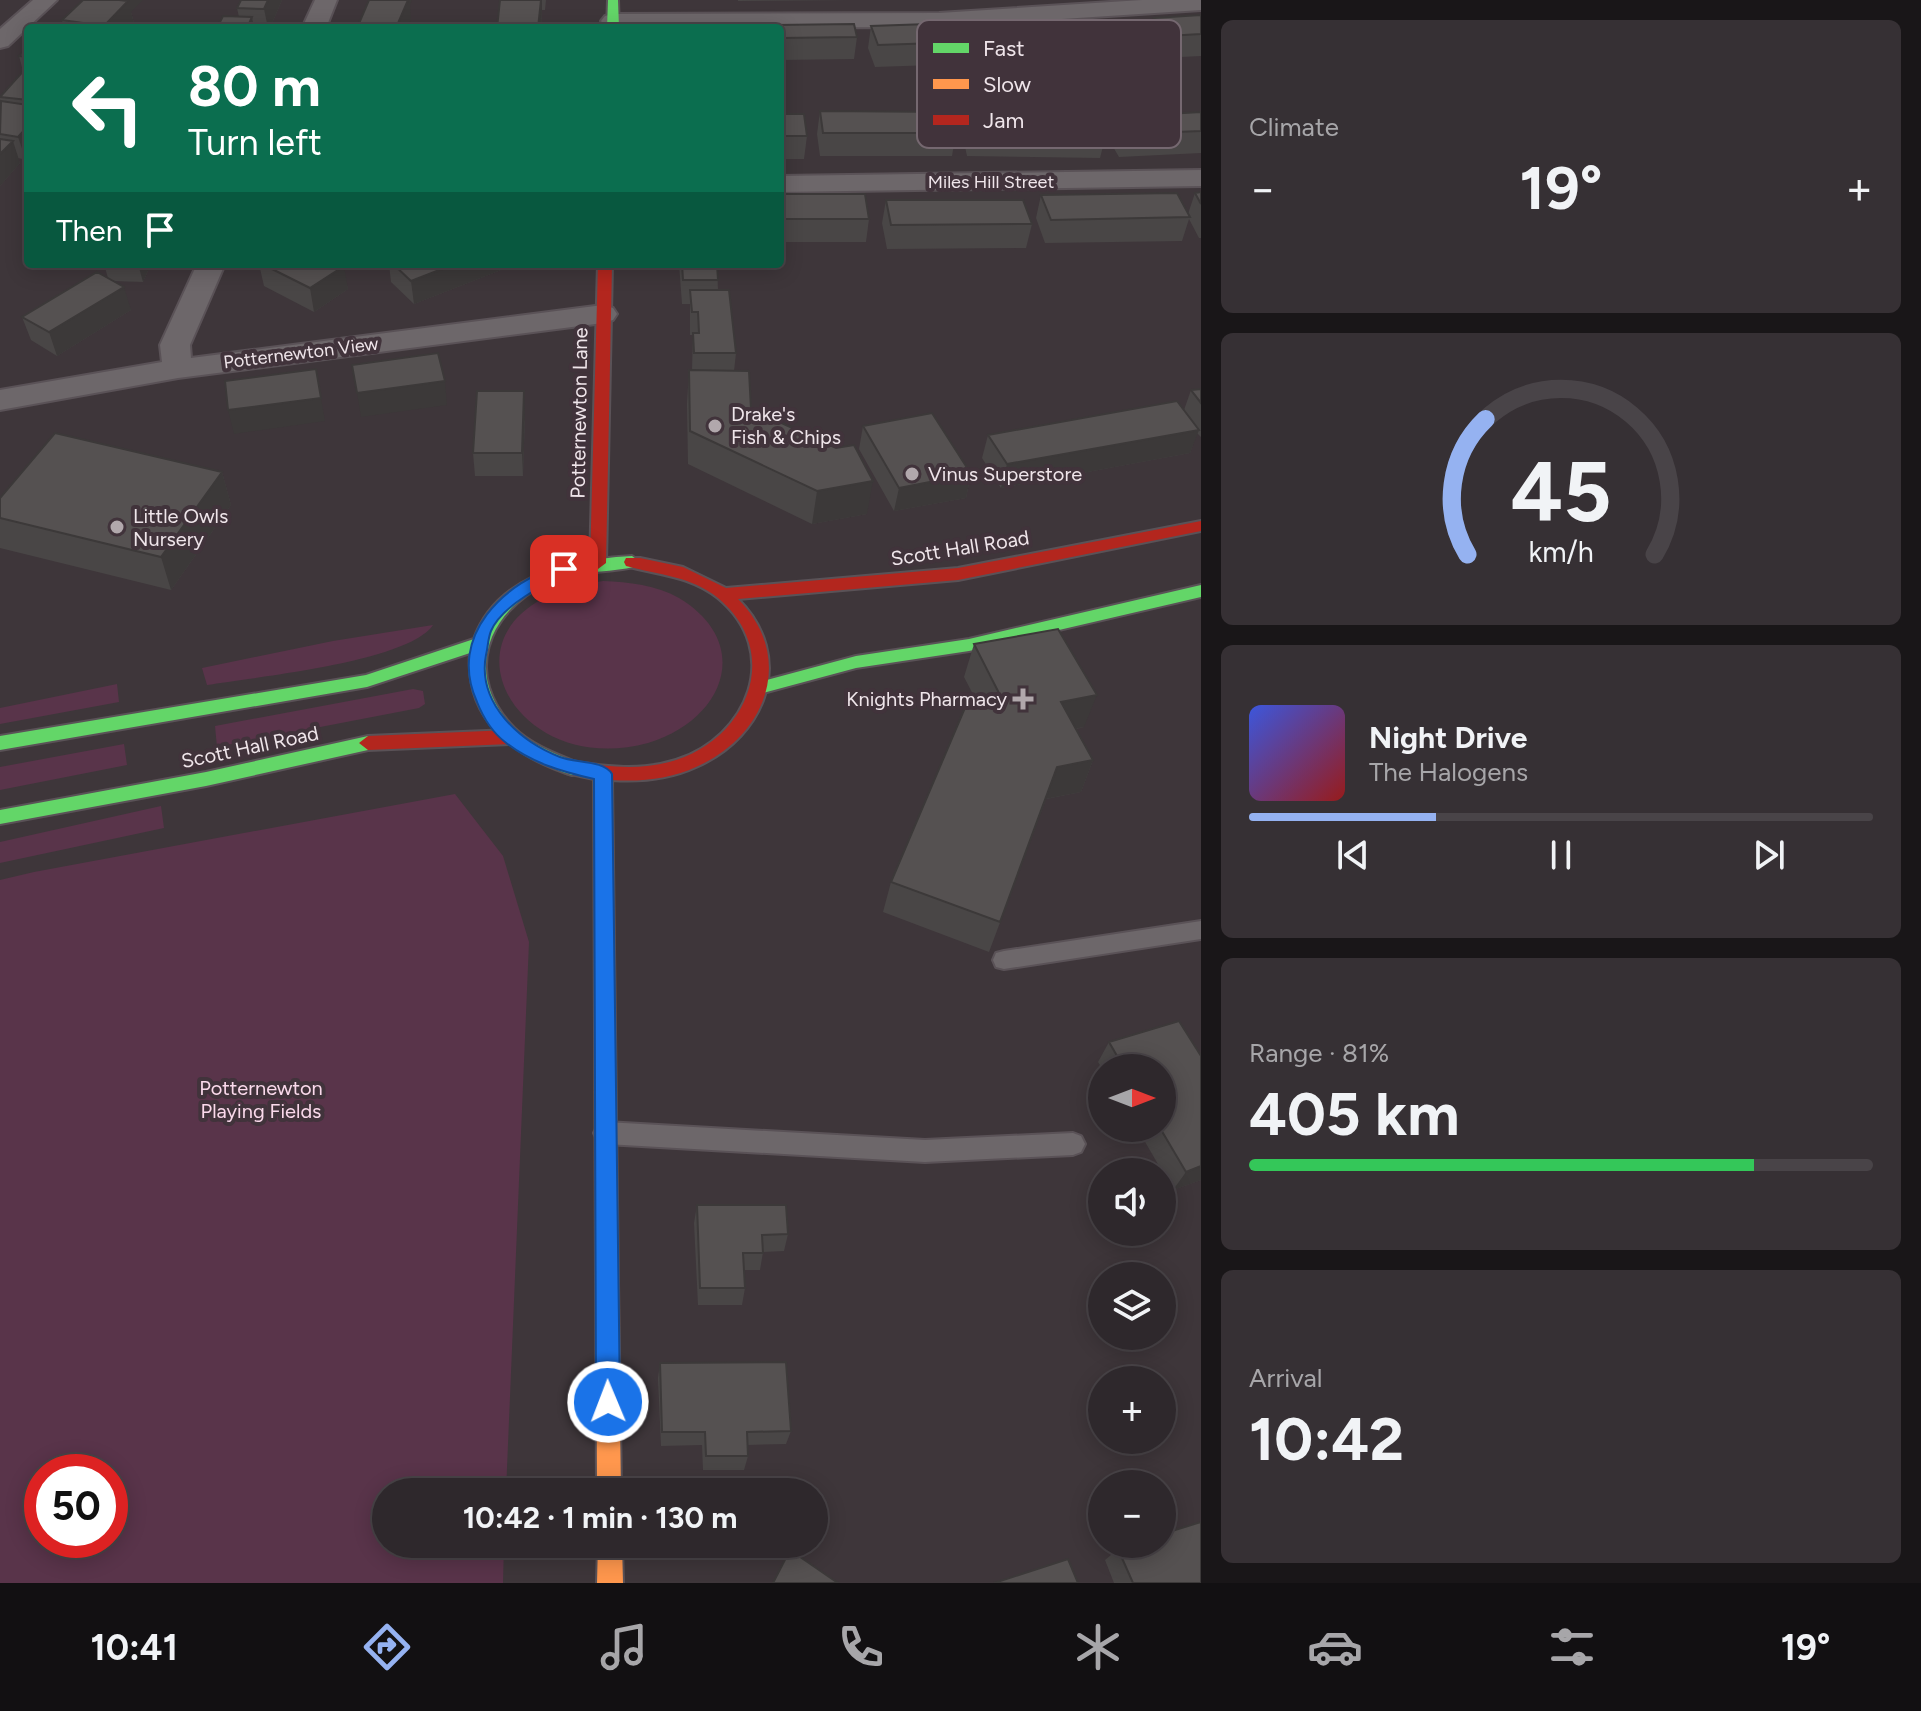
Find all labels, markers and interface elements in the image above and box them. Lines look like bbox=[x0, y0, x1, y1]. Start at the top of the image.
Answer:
legend bbox=[917, 20, 1181, 148]
text: Fast bbox=[983, 35, 1025, 62]
text: 80 m bbox=[188, 53, 321, 120]
icon: left bbox=[56, 56, 160, 160]
text: Slow bbox=[983, 71, 1032, 98]
text: Jam bbox=[983, 107, 1024, 134]
text: Climate bbox=[1249, 111, 1339, 143]
text: Turn left bbox=[188, 121, 322, 164]
text: 19° bbox=[1520, 152, 1602, 224]
text: − bbox=[1249, 162, 1276, 215]
text: + bbox=[1846, 162, 1873, 215]
street label: Miles Hill Street bbox=[928, 171, 1054, 193]
icon: arrive bbox=[138, 208, 182, 252]
text: Then bbox=[56, 212, 122, 249]
street label: Potternewton Lane bbox=[566, 327, 592, 499]
street label: Potternewton View bbox=[222, 333, 380, 373]
place label: Drake's Fish & Chips bbox=[731, 402, 841, 449]
marker: Drake's Fish & Chips bbox=[706, 417, 724, 435]
text: 45 bbox=[1511, 441, 1611, 541]
place label: Vinus Superstore bbox=[928, 462, 1082, 486]
marker: Vinus Superstore bbox=[903, 465, 921, 483]
place label: Little Owls Nursery bbox=[133, 504, 228, 551]
marker: Little Owls Nursery bbox=[108, 518, 126, 536]
street label: Scott Hall Road bbox=[889, 525, 1031, 571]
pin bbox=[530, 535, 598, 603]
text: km/h bbox=[1528, 535, 1594, 569]
icon: arrive bbox=[542, 547, 586, 591]
place label: Knights Pharmacy bbox=[846, 687, 1007, 711]
marker: Knights Pharmacy bbox=[1014, 690, 1032, 708]
text: Night Drive bbox=[1369, 719, 1527, 756]
street label: Scott Hall Road bbox=[179, 721, 321, 773]
text: The Halogens bbox=[1369, 756, 1528, 788]
icon: previous bbox=[1331, 833, 1375, 877]
icon: pause bbox=[1539, 833, 1583, 877]
icon: next bbox=[1747, 833, 1791, 877]
text: Range · 81% bbox=[1249, 1037, 1389, 1069]
north arrow bbox=[1088, 1054, 1176, 1142]
map controls bbox=[1088, 1054, 1176, 1558]
park label: Potternewton Playing Fields bbox=[199, 1076, 323, 1123]
text: 405 km bbox=[1249, 1078, 1460, 1150]
button: sound bbox=[1088, 1158, 1176, 1246]
button: layers bbox=[1088, 1262, 1176, 1350]
position arrow bbox=[566, 1360, 650, 1444]
text: Arrival bbox=[1249, 1362, 1322, 1394]
button: + bbox=[1088, 1366, 1176, 1454]
text: 10:42 bbox=[1249, 1403, 1404, 1475]
speed limit sign: 50 bbox=[24, 1454, 128, 1558]
button: − bbox=[1088, 1470, 1176, 1558]
text: 10:42 · 1 min · 130 m bbox=[463, 1499, 737, 1536]
icon: directions bbox=[359, 1619, 415, 1675]
icon: music bbox=[596, 1619, 652, 1675]
icon: phone bbox=[833, 1619, 889, 1675]
icon: climate bbox=[1070, 1619, 1126, 1675]
icon: car bbox=[1307, 1619, 1363, 1675]
icon: filters bbox=[1544, 1619, 1600, 1675]
text: 10:41 bbox=[90, 1626, 178, 1669]
text: 19° bbox=[1781, 1626, 1830, 1669]

